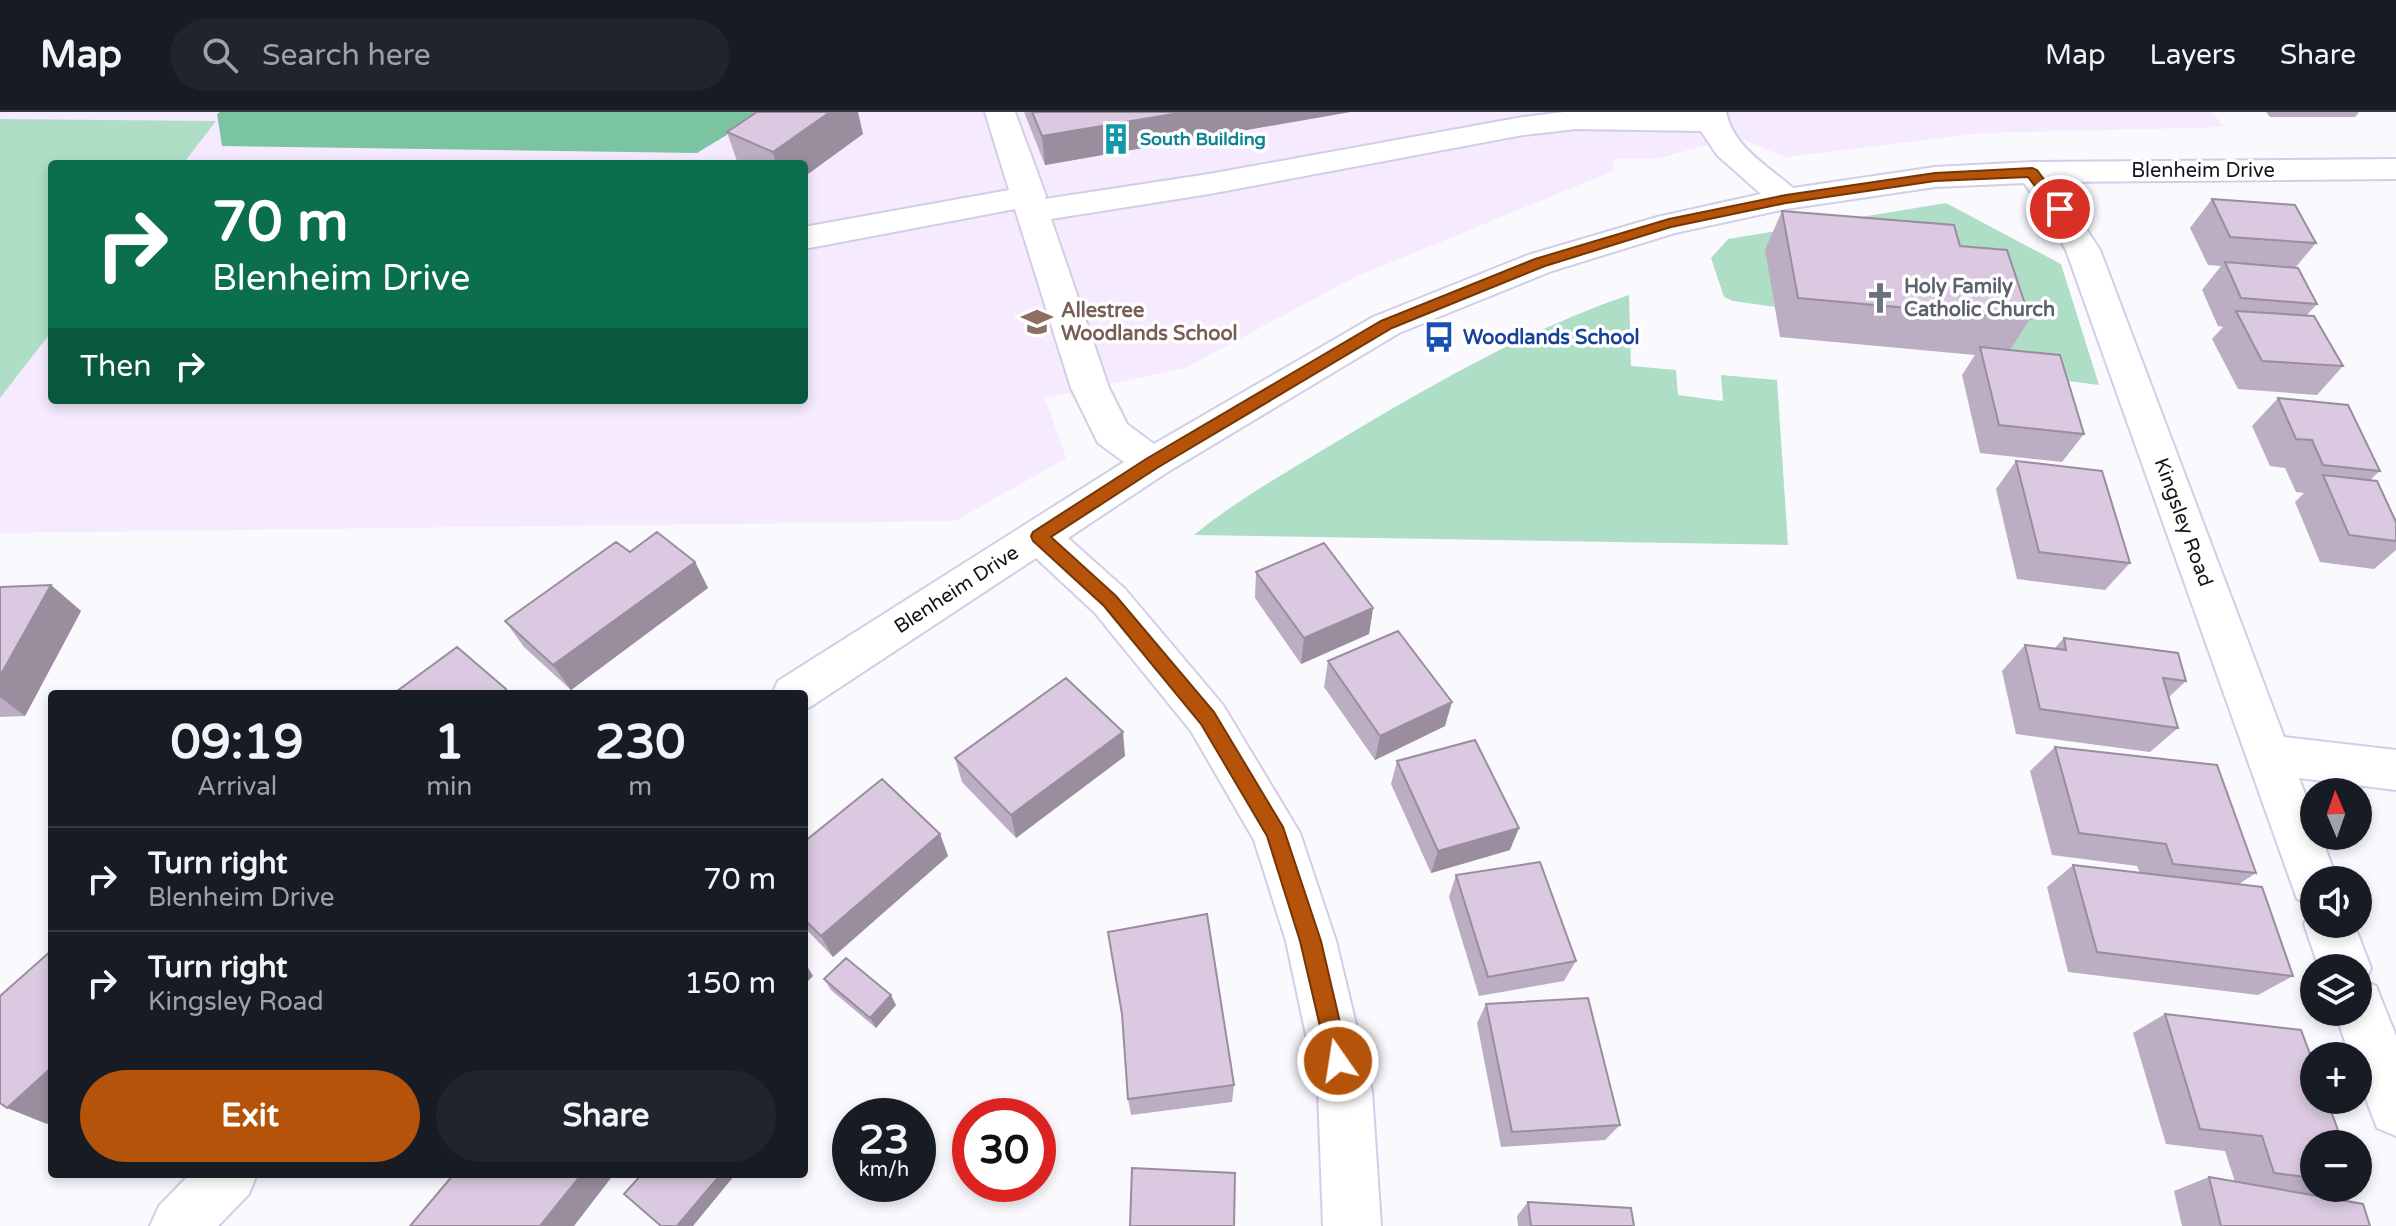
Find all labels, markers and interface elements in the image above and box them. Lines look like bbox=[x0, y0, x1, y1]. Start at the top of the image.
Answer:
search box bbox=[170, 19, 730, 91]
text: Map bbox=[40, 32, 122, 78]
icon: search bbox=[198, 33, 242, 77]
text: Search here bbox=[262, 37, 431, 74]
text: Map bbox=[2045, 38, 2106, 72]
text: Layers bbox=[2150, 38, 2236, 72]
text: Share bbox=[2280, 38, 2356, 72]
building icon: South Building bbox=[1099, 122, 1133, 156]
place label: South Building bbox=[1140, 128, 1266, 150]
street label: Blenheim Drive bbox=[2131, 159, 2275, 183]
pin bbox=[2026, 175, 2094, 243]
icon: arrive bbox=[2038, 187, 2082, 231]
text: 70 m bbox=[212, 189, 348, 256]
icon: right bbox=[80, 192, 184, 296]
text: Blenheim Drive bbox=[212, 257, 470, 300]
place label: Holy Family Catholic Church bbox=[1904, 275, 2055, 322]
church icon: Holy Family Catholic Church bbox=[1863, 281, 1897, 315]
place label: Allestree Woodlands School bbox=[1061, 299, 1238, 346]
school or university icon: Allestree Woodlands School bbox=[1020, 305, 1054, 339]
bus stop icon: Woodlands School bbox=[1422, 320, 1456, 354]
place label: Woodlands School bbox=[1463, 326, 1640, 350]
icon: right bbox=[168, 344, 212, 388]
text: Then bbox=[80, 348, 152, 385]
street label: Kingsley Road bbox=[2149, 455, 2217, 590]
street label: Blenheim Drive bbox=[890, 541, 1023, 639]
text: 09:19 bbox=[171, 714, 304, 772]
text: 1 bbox=[434, 714, 464, 772]
text: 230 bbox=[595, 714, 685, 772]
text: Arrival bbox=[197, 771, 277, 802]
text: min bbox=[426, 771, 472, 802]
text: m bbox=[628, 771, 652, 802]
north arrow bbox=[2300, 778, 2372, 850]
map controls bbox=[2300, 778, 2372, 1202]
text: Turn right bbox=[148, 845, 288, 882]
icon: right bbox=[80, 857, 124, 901]
text: 70 m bbox=[703, 861, 776, 898]
button: sound bbox=[2300, 866, 2372, 938]
text: Blenheim Drive bbox=[148, 882, 335, 913]
text: Turn right bbox=[148, 949, 288, 986]
button: layers bbox=[2300, 954, 2372, 1026]
icon: right bbox=[80, 961, 124, 1005]
text: 150 m bbox=[684, 965, 776, 1002]
text: Kingsley Road bbox=[148, 986, 324, 1017]
position arrow bbox=[1296, 1019, 1380, 1103]
button: + bbox=[2300, 1042, 2372, 1114]
button: Exit bbox=[80, 1070, 420, 1162]
button: Share bbox=[436, 1070, 776, 1162]
speed limit sign: 30 bbox=[952, 1098, 1056, 1202]
text: 23 bbox=[859, 1116, 909, 1164]
button: − bbox=[2300, 1130, 2372, 1202]
text: km/h bbox=[859, 1158, 909, 1182]

